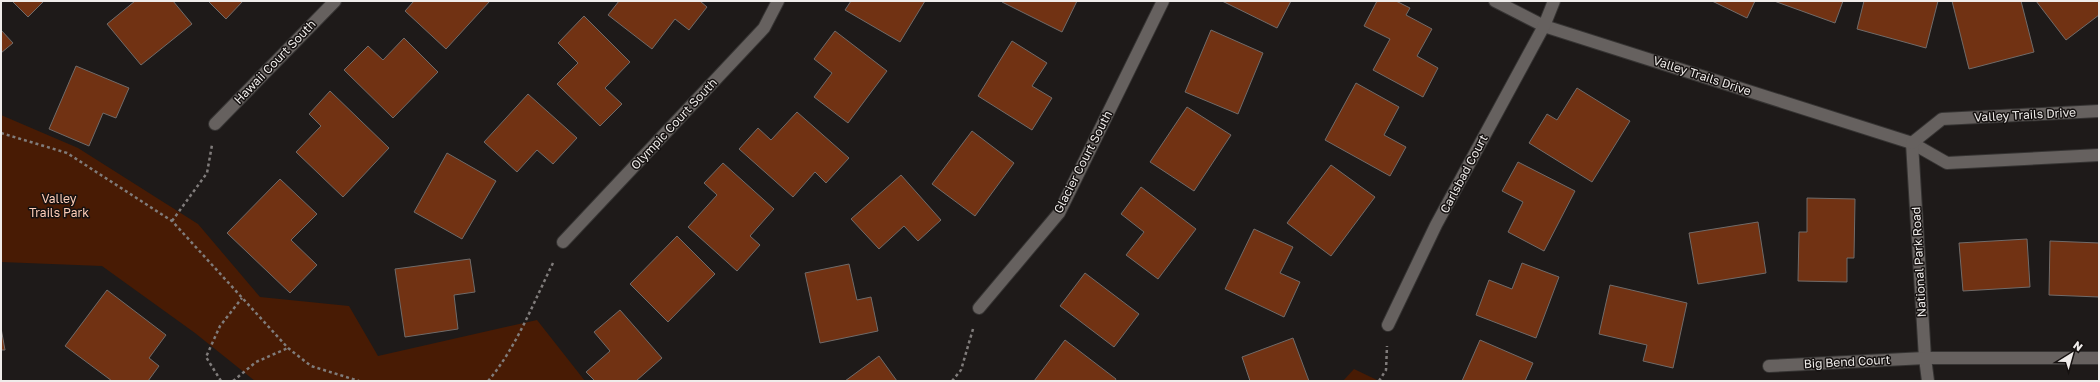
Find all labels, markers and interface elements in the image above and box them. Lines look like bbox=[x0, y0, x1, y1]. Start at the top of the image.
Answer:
street label: Hawaii Court South bbox=[231, 16, 319, 107]
street label: Valley Trails Drive bbox=[1651, 53, 1753, 98]
street label: Olympic Court South bbox=[627, 75, 720, 173]
street label: Valley Trails Drive bbox=[1974, 104, 2076, 125]
street label: Glacier Court South bbox=[1050, 108, 1115, 216]
street label: Carlsbad Court bbox=[1437, 132, 1491, 216]
park label: Valley Trails Park bbox=[29, 191, 89, 220]
street label: National Park Road bbox=[1908, 207, 1929, 318]
north arrow bbox=[2052, 334, 2092, 374]
text: N bbox=[2071, 338, 2086, 353]
street label: Big Bend Court bbox=[1803, 352, 1891, 371]

